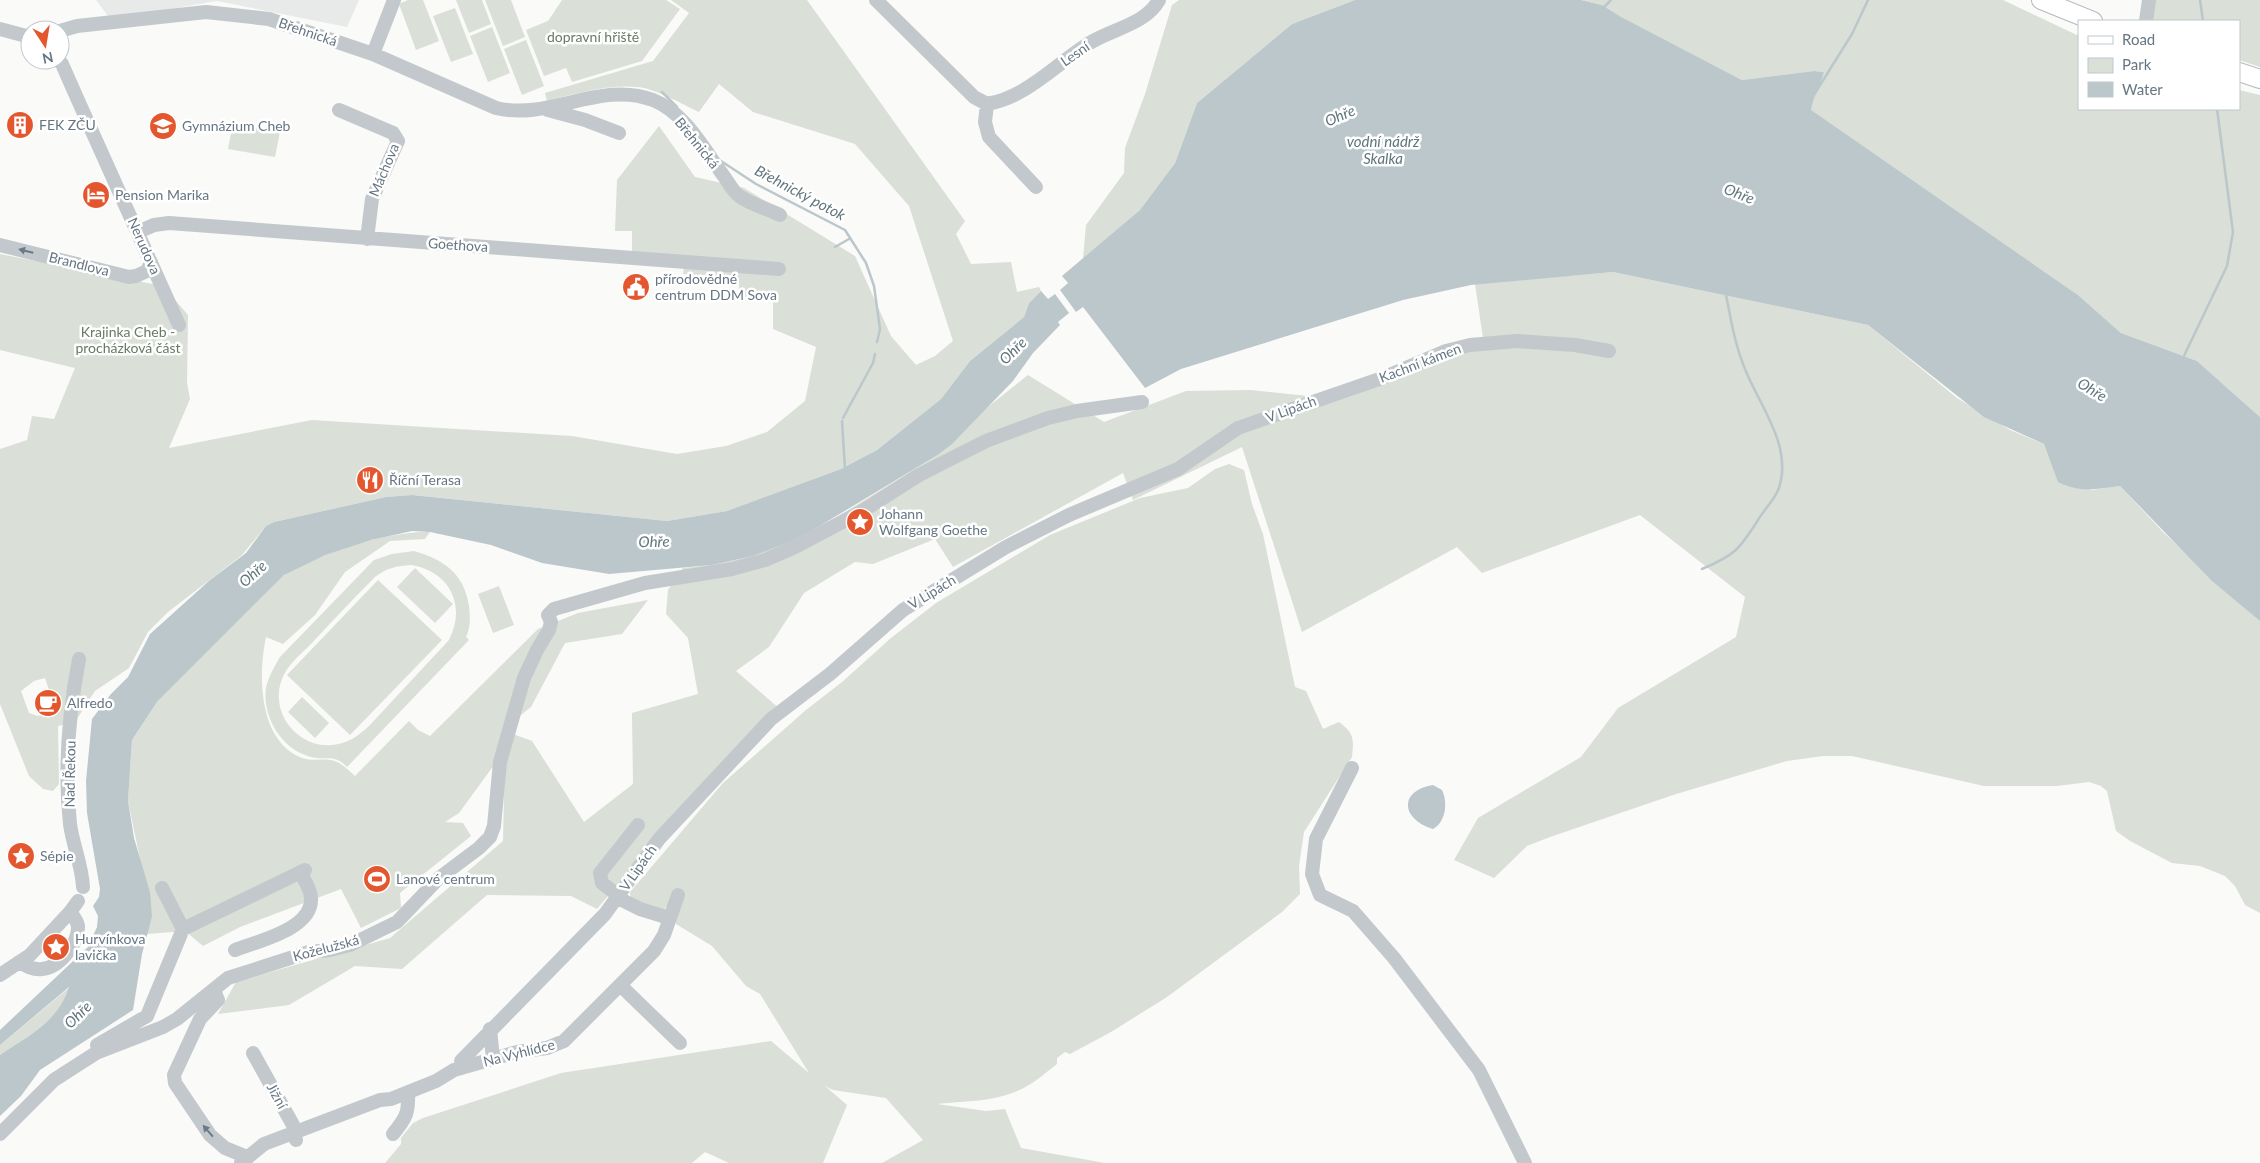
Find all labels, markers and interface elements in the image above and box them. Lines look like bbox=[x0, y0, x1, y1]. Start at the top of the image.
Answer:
street label: Břehnická bbox=[277, 14, 340, 49]
north arrow bbox=[20, 20, 70, 70]
legend bbox=[2078, 20, 2240, 110]
park label: dopravní hřiště bbox=[547, 28, 639, 45]
text: Road bbox=[2122, 30, 2155, 48]
street label: Lesní bbox=[1057, 37, 1093, 70]
text: N bbox=[41, 49, 55, 68]
text: Park bbox=[2122, 55, 2152, 73]
text: Water bbox=[2122, 80, 2163, 98]
water label: Ohře bbox=[1322, 101, 1357, 129]
building icon: FEK ZČU bbox=[5, 110, 35, 140]
school or university icon: Gymnázium Cheb bbox=[148, 111, 178, 141]
street label: Břehnická bbox=[672, 114, 723, 172]
place label: FEK ZČU bbox=[39, 116, 96, 133]
place label: Gymnázium Cheb bbox=[182, 117, 291, 134]
water label: vodní nádrž Skalka bbox=[1347, 132, 1420, 167]
street label: Máchova bbox=[365, 141, 402, 199]
water label: Břehnický potok bbox=[752, 161, 850, 224]
water label: Ohře bbox=[1722, 179, 1757, 207]
hotel icon: Pension Marika bbox=[81, 180, 111, 210]
place label: Pension Marika bbox=[115, 186, 209, 203]
street label: Nerudova bbox=[124, 215, 165, 277]
street label: Goethova bbox=[427, 234, 489, 255]
one-way arrow bbox=[18, 247, 33, 255]
street label: Brandlova bbox=[47, 248, 111, 279]
place label: přírodovědné centrum DDM Sova bbox=[655, 270, 777, 303]
public building icon: přírodovědné centrum DDM Sova bbox=[621, 272, 651, 302]
park label: Krajinka Cheb - procházková část bbox=[75, 323, 181, 356]
water label: Ohře bbox=[995, 333, 1030, 368]
street label: Kachní kámen bbox=[1377, 339, 1463, 386]
water label: Ohře bbox=[2075, 373, 2110, 405]
street label: V Lipách bbox=[1263, 392, 1318, 425]
restaurant icon: Říční Terasa bbox=[355, 465, 385, 495]
place label: Říční Terasa bbox=[389, 471, 461, 488]
place label: Johann Wolfgang Goethe bbox=[879, 505, 987, 538]
place icon: Johann Wolfgang Goethe bbox=[845, 507, 875, 537]
water label: Ohře bbox=[638, 532, 670, 550]
water label: Ohře bbox=[235, 556, 270, 590]
street label: V Lipách bbox=[905, 571, 959, 612]
cafe icon: Alfredo bbox=[33, 688, 63, 718]
place label: Alfredo bbox=[67, 694, 113, 711]
street label: Nad Řekou bbox=[60, 740, 79, 808]
place icon: Sépie bbox=[6, 841, 36, 871]
street label: V Lipách bbox=[616, 841, 660, 894]
place label: Sépie bbox=[40, 847, 74, 864]
sports icon: Lanové centrum bbox=[362, 864, 392, 894]
place label: Lanové centrum bbox=[396, 870, 495, 887]
place label: Hurvínkova lavička bbox=[75, 930, 145, 963]
street label: Koželužská bbox=[291, 931, 361, 964]
place icon: Hurvínkova lavička bbox=[41, 932, 71, 962]
water label: Ohře bbox=[60, 997, 95, 1032]
street label: Na Vyhlídce bbox=[481, 1035, 556, 1070]
street label: Jižní bbox=[264, 1080, 292, 1112]
one-way arrow bbox=[202, 1124, 213, 1137]

